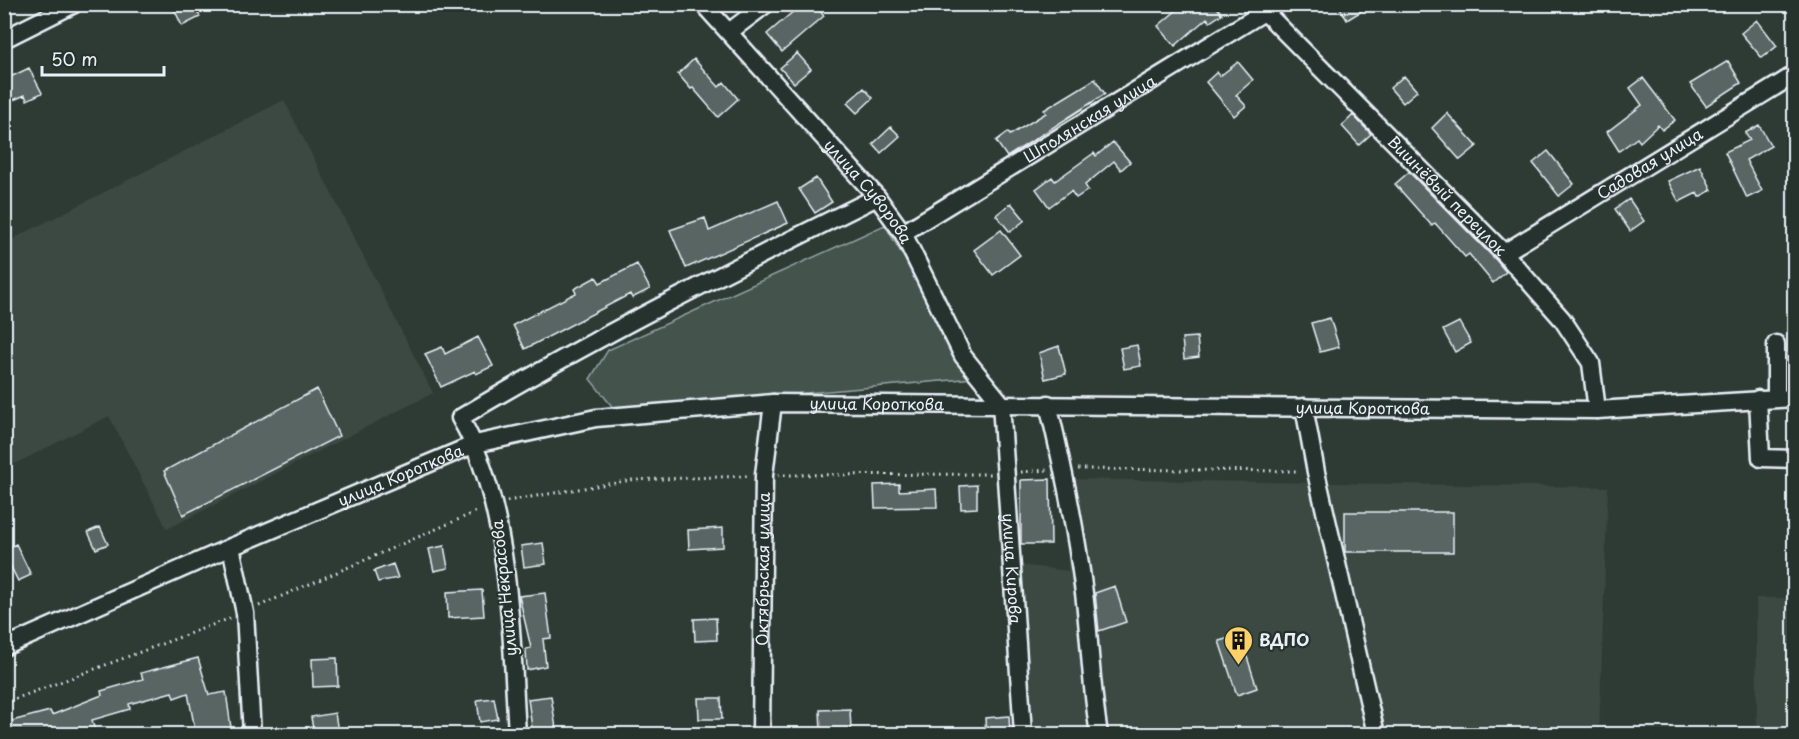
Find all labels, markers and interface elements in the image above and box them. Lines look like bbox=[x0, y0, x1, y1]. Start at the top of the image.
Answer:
scale bar bbox=[42, 39, 164, 77]
text: 50 m bbox=[51, 45, 98, 72]
street label: Шполянская улица bbox=[1018, 68, 1160, 168]
street label: Садовая улица bbox=[1592, 121, 1707, 204]
street label: Вишнёвый переулок bbox=[1383, 129, 1513, 261]
street label: улица Суворова bbox=[819, 133, 919, 247]
street label: улица Короткова bbox=[809, 390, 944, 415]
street label: улица Короткова bbox=[1295, 394, 1430, 420]
street label: улица Короткова bbox=[334, 437, 467, 512]
street label: Октябрьская улица bbox=[749, 492, 775, 646]
street label: улица Кирова bbox=[997, 512, 1029, 625]
street label: улица Некрасова bbox=[484, 519, 522, 657]
building icon: ВДПО bbox=[1222, 624, 1254, 666]
place label: ВДПО bbox=[1259, 627, 1309, 651]

